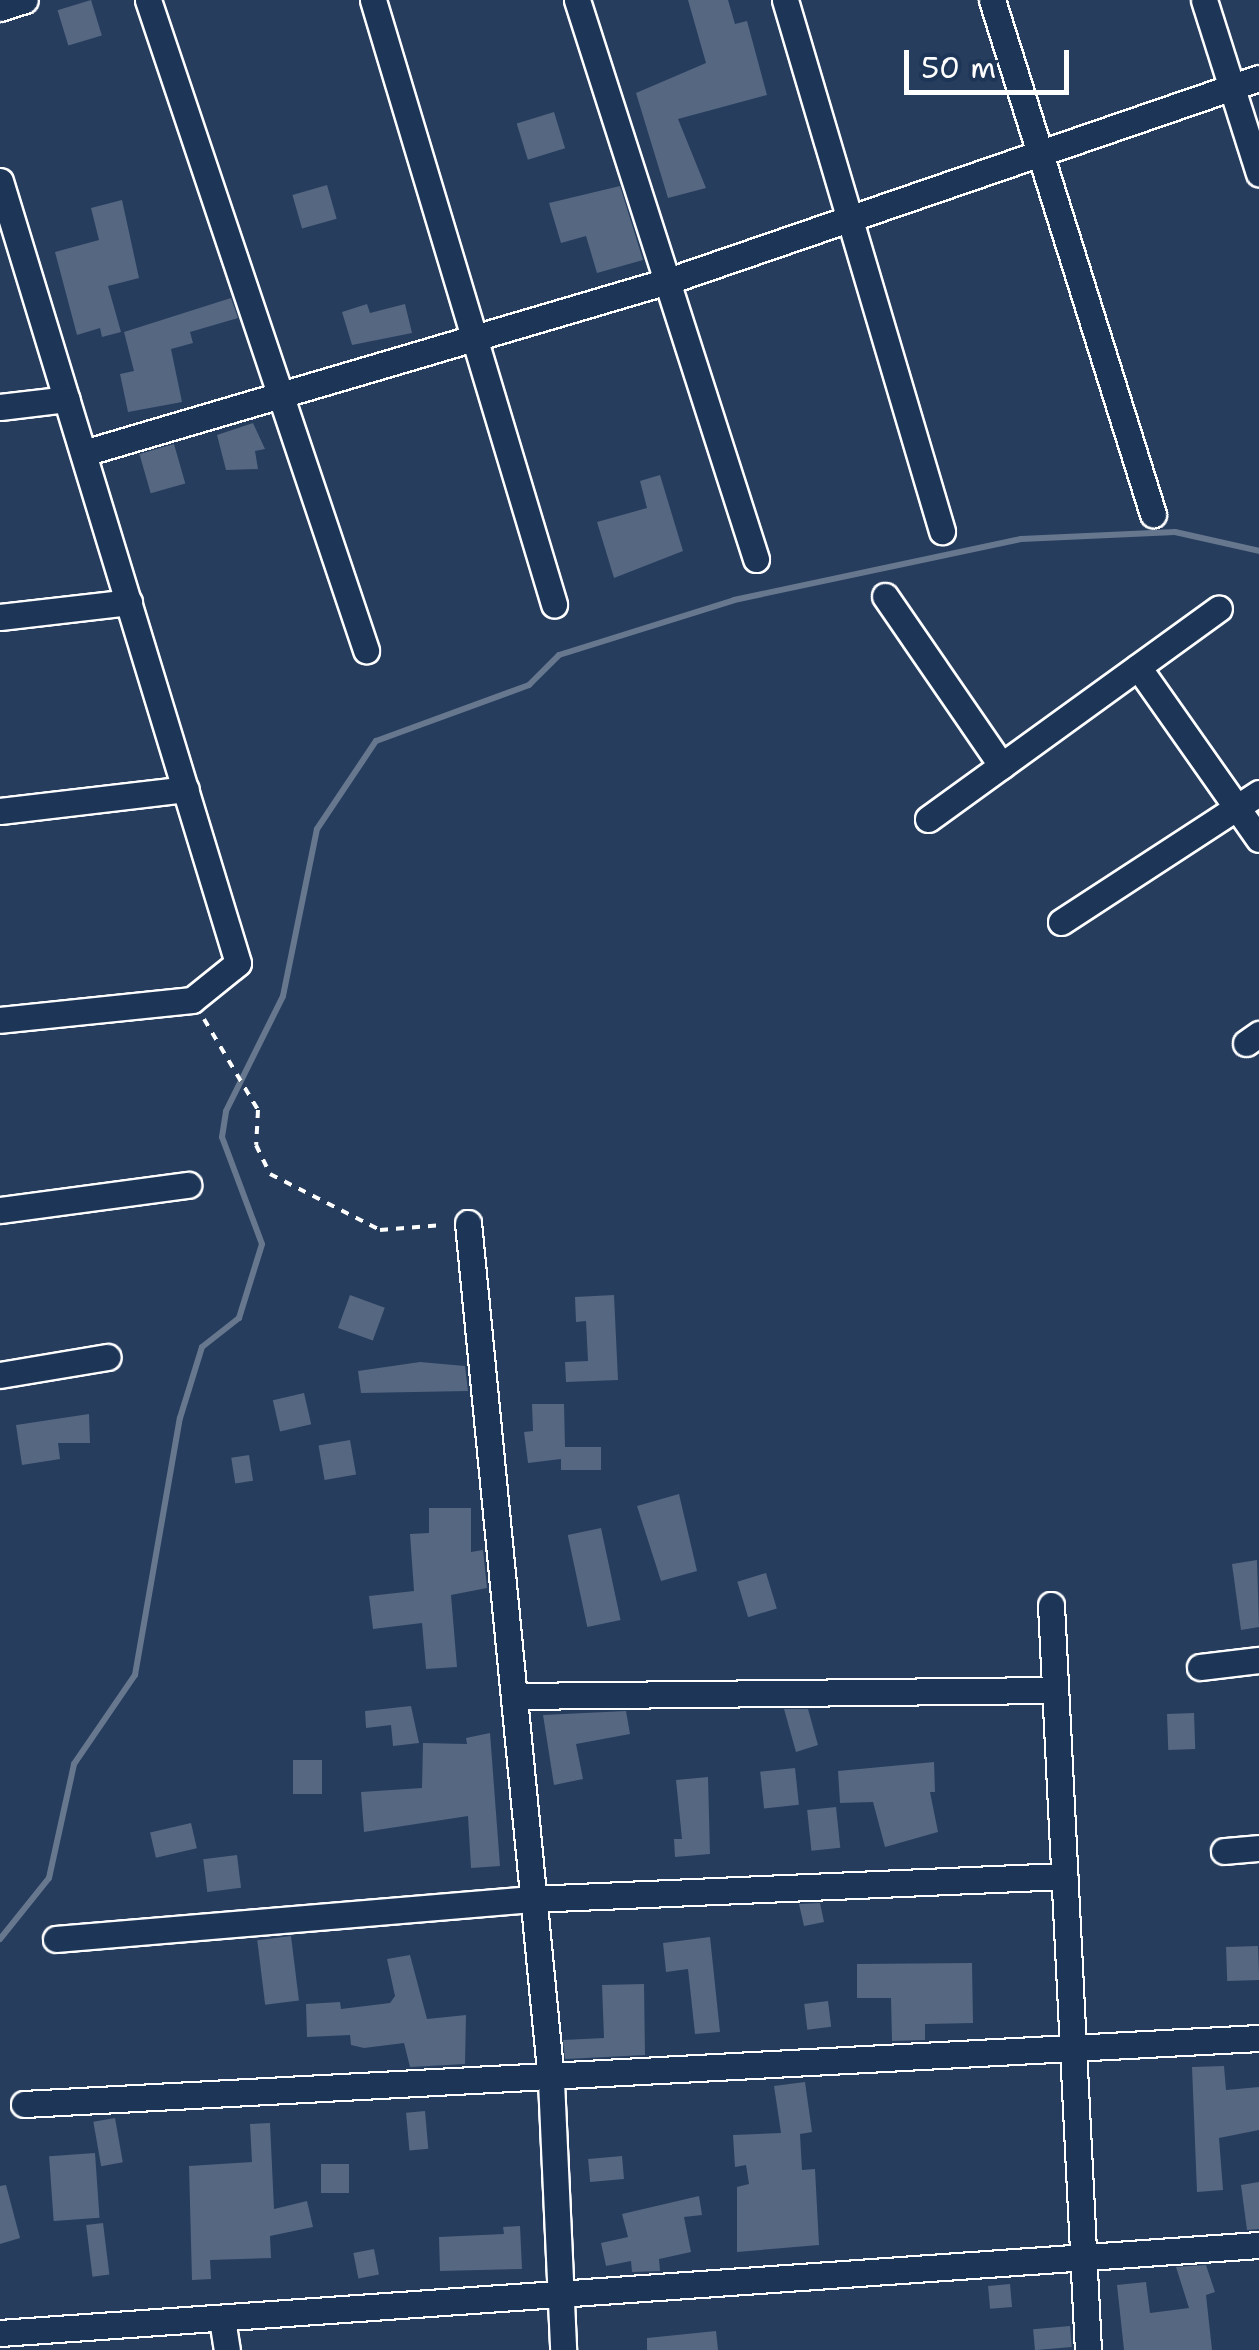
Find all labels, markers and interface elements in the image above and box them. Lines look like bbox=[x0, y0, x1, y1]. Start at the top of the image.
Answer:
scale bar bbox=[909, 30, 1074, 92]
text: 50 m bbox=[921, 47, 996, 88]

